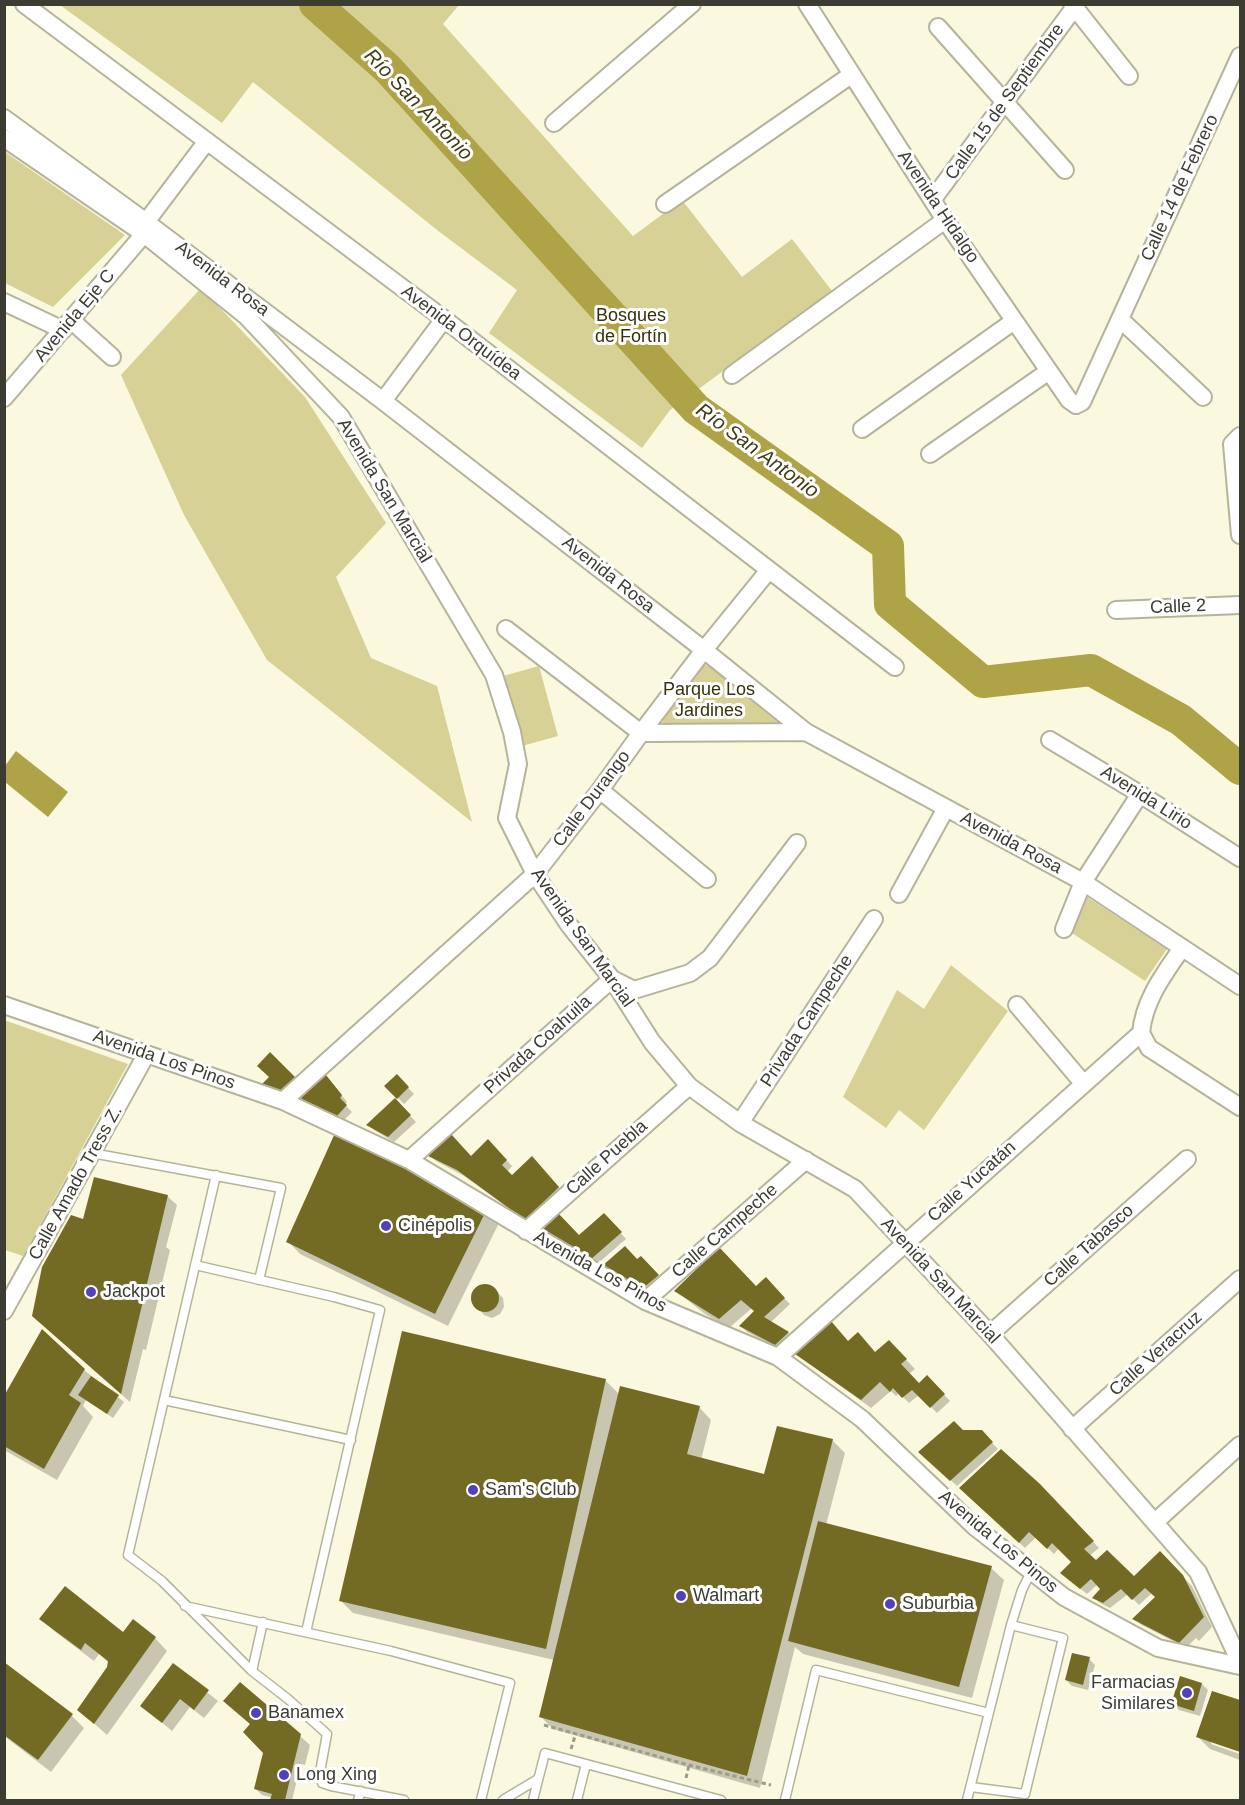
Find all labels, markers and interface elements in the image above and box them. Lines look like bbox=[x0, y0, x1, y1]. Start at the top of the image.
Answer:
street label: Calle 15 de Septiembre bbox=[941, 20, 1069, 184]
water label: Río San Antonio bbox=[359, 44, 477, 166]
street label: Calle 14 de Febrero bbox=[1137, 111, 1223, 265]
street label: Avenida Hidalgo bbox=[892, 147, 984, 267]
street label: Avenida Rosa bbox=[171, 237, 273, 321]
street label: Avenida Eje C bbox=[30, 265, 120, 367]
street label: Avenida Orquídea bbox=[397, 281, 525, 385]
park label: Bosques de Fortín bbox=[595, 305, 667, 348]
water label: Río San Antonio bbox=[691, 398, 823, 504]
street label: Avenida San Marcial bbox=[332, 415, 436, 567]
street label: Avenida Rosa bbox=[557, 532, 659, 618]
street label: Calle 2 bbox=[1150, 595, 1206, 619]
park label: Parque Los Jardines bbox=[663, 679, 755, 722]
street label: Calle Durango bbox=[549, 747, 635, 851]
street label: Avenida Lirio bbox=[1096, 761, 1196, 835]
street label: Avenida Rosa bbox=[957, 807, 1065, 879]
street label: Avenida San Marcial bbox=[526, 864, 638, 1012]
street label: Privada Campeche bbox=[756, 951, 858, 1091]
street label: Privada Coahuila bbox=[480, 991, 596, 1099]
street label: Avenida Los Pinos bbox=[90, 1026, 238, 1094]
street label: Calle Amado Tress Z. bbox=[25, 1102, 127, 1264]
street label: Calle Puebla bbox=[562, 1116, 652, 1200]
street label: Calle Yucatán bbox=[924, 1137, 1020, 1227]
street label: Calle Campeche bbox=[668, 1179, 782, 1283]
street label: Calle Tabasco bbox=[1040, 1200, 1138, 1292]
street label: Avenida San Marcial bbox=[876, 1213, 1004, 1349]
place label: Cinépolis bbox=[398, 1215, 472, 1237]
marker: Cinépolis bbox=[379, 1219, 393, 1233]
street label: Avenida Los Pinos bbox=[530, 1226, 670, 1318]
place label: Jackpot bbox=[103, 1281, 165, 1303]
marker: Jackpot bbox=[84, 1285, 98, 1299]
street label: Calle Veracruz bbox=[1105, 1307, 1207, 1401]
place label: Sam's Club bbox=[485, 1479, 576, 1501]
marker: Sam's Club bbox=[466, 1483, 480, 1497]
street label: Avenida Los Pinos bbox=[934, 1486, 1062, 1598]
place label: Walmart bbox=[693, 1585, 759, 1607]
marker: Walmart bbox=[674, 1589, 688, 1603]
place label: Suburbia bbox=[902, 1593, 974, 1615]
marker: Suburbia bbox=[883, 1597, 897, 1611]
place label: Farmacias Similares bbox=[1091, 1672, 1175, 1714]
marker: Farmacias Similares bbox=[1180, 1686, 1194, 1700]
place label: Banamex bbox=[268, 1702, 344, 1724]
marker: Banamex bbox=[249, 1706, 263, 1720]
place label: Long Xing bbox=[296, 1764, 377, 1786]
marker: Long Xing bbox=[277, 1768, 291, 1782]

